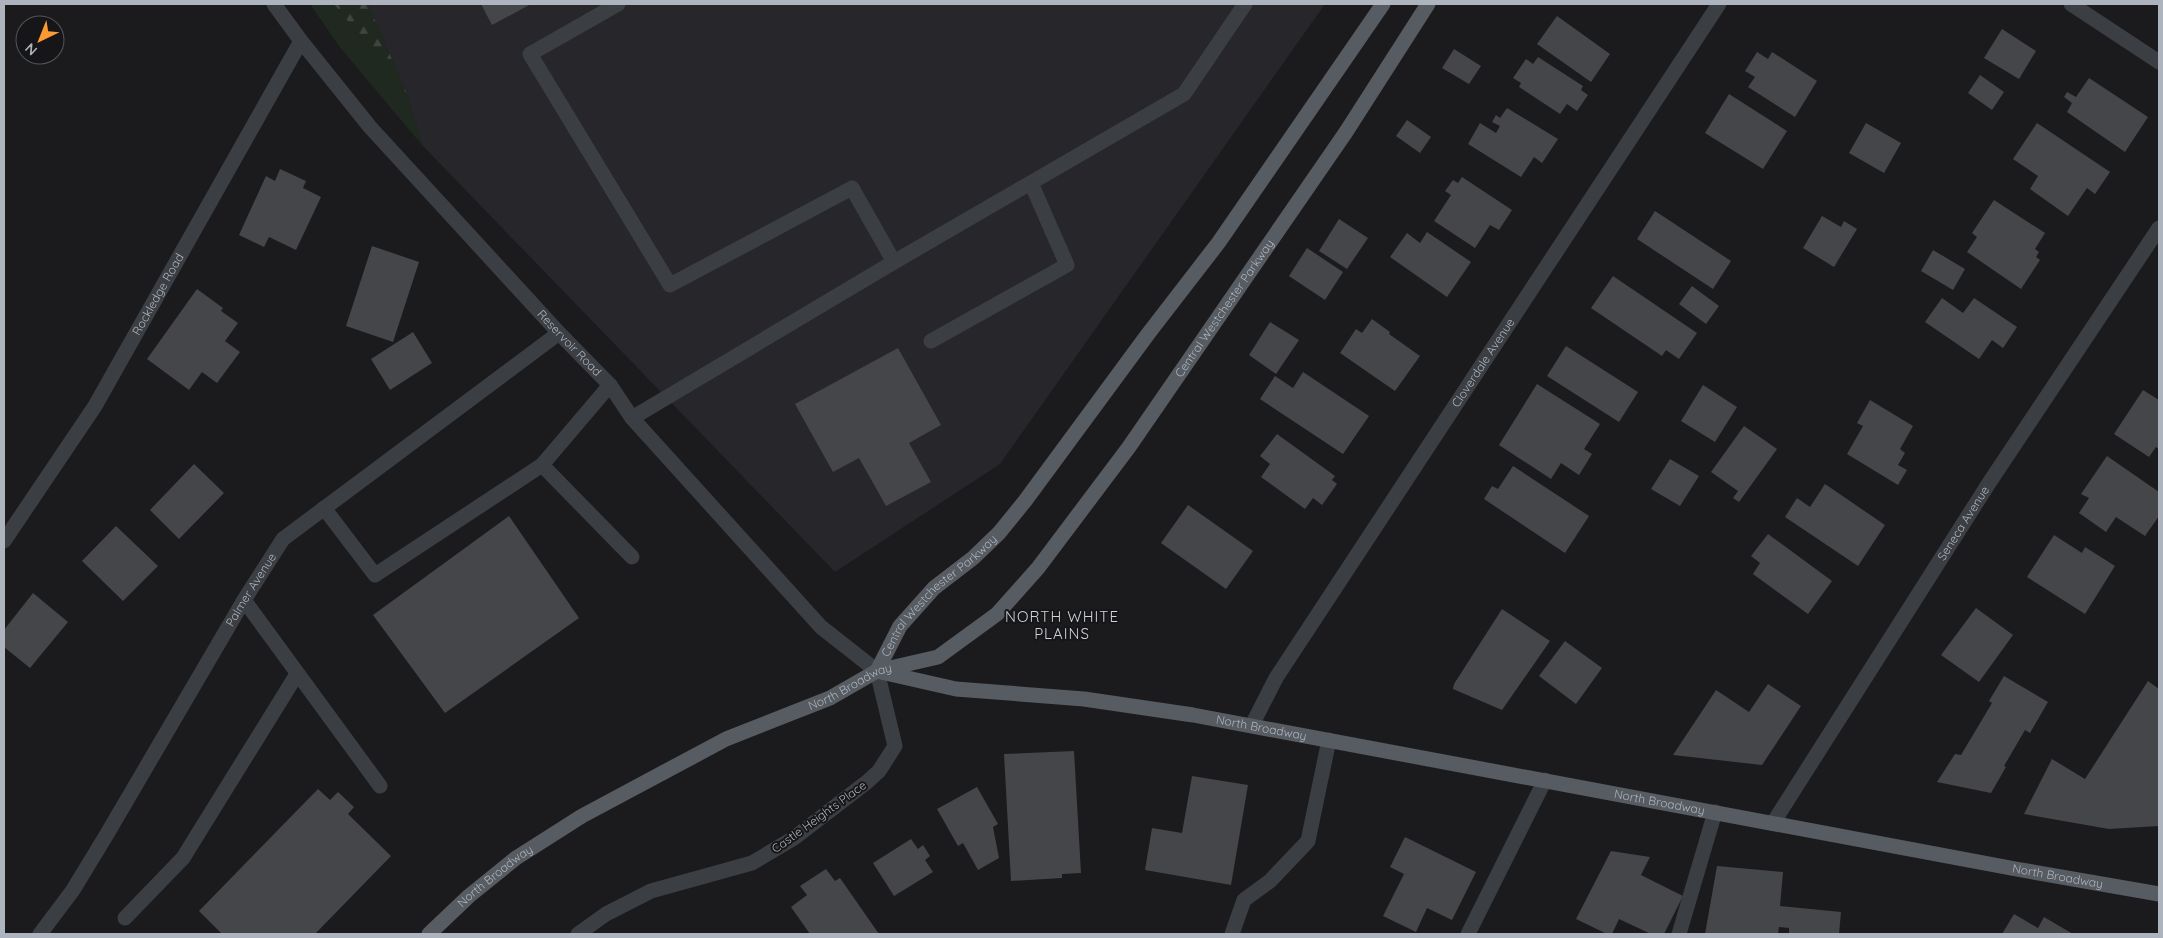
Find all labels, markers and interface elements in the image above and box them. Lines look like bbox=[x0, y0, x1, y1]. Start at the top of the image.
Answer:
north arrow bbox=[15, 15, 65, 65]
text: N bbox=[21, 39, 41, 60]
street label: Central Westchester Parkway bbox=[1171, 236, 1277, 380]
street label: Rockledge Road bbox=[129, 251, 187, 338]
street label: Reservoir Road bbox=[534, 306, 605, 379]
street label: Cloverdale Avenue bbox=[1448, 315, 1518, 410]
street label: Seneca Avenue bbox=[1934, 483, 1992, 563]
street label: Central Westchester Parkway bbox=[878, 531, 1000, 659]
street label: Palmer Avenue bbox=[222, 550, 279, 629]
district label: NORTH WHITE PLAINS bbox=[1005, 607, 1119, 643]
street label: North Broadway bbox=[806, 660, 893, 713]
street label: North Broadway bbox=[1215, 711, 1308, 743]
street label: Castle Heights Place bbox=[769, 777, 869, 856]
street label: North Broadway bbox=[1613, 786, 1706, 818]
street label: North Broadway bbox=[454, 841, 535, 910]
street label: North Broadway bbox=[2011, 860, 2104, 891]

